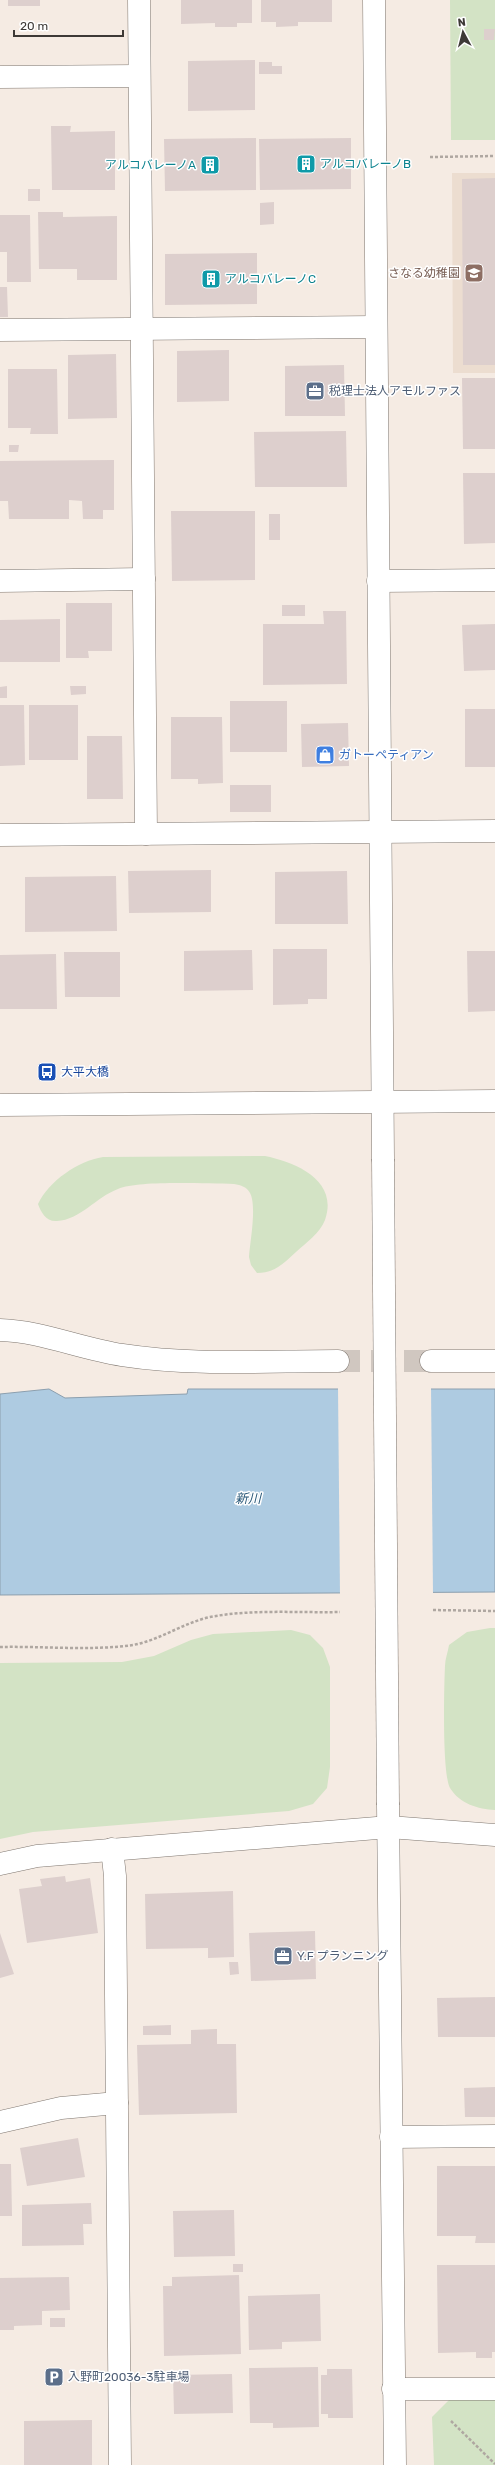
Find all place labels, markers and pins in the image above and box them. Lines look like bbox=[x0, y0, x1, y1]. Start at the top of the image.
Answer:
building icon: アルコバレーノB bbox=[295, 153, 317, 175]
building icon: アルコバレーノA bbox=[199, 154, 221, 176]
place label: アルコバレーノB bbox=[320, 157, 411, 171]
place label: アルコバレーノA bbox=[105, 158, 196, 172]
school or university icon: さなる幼稚園 bbox=[463, 262, 485, 284]
place label: さなる幼稚園 bbox=[388, 266, 460, 280]
building icon: アルコバレーノC bbox=[200, 268, 222, 290]
place label: アルコバレーノC bbox=[225, 272, 316, 286]
office icon: 税理士法人アモルファス bbox=[304, 380, 326, 402]
place label: 税理士法人アモルファス bbox=[329, 384, 461, 398]
shop icon: ガトーペティアン bbox=[314, 744, 336, 766]
place label: ガトーペティアン bbox=[339, 748, 434, 762]
bus stop icon: 大平大橋 bbox=[36, 1061, 58, 1083]
place label: 大平大橋 bbox=[61, 1065, 109, 1079]
office icon: Y.F プランニング bbox=[272, 1945, 294, 1967]
place label: Y.F プランニング bbox=[297, 1949, 389, 1963]
parking icon: 入野町20036-3駐車場 bbox=[43, 2366, 65, 2388]
place label: 入野町20036-3駐車場 bbox=[68, 2370, 190, 2384]

